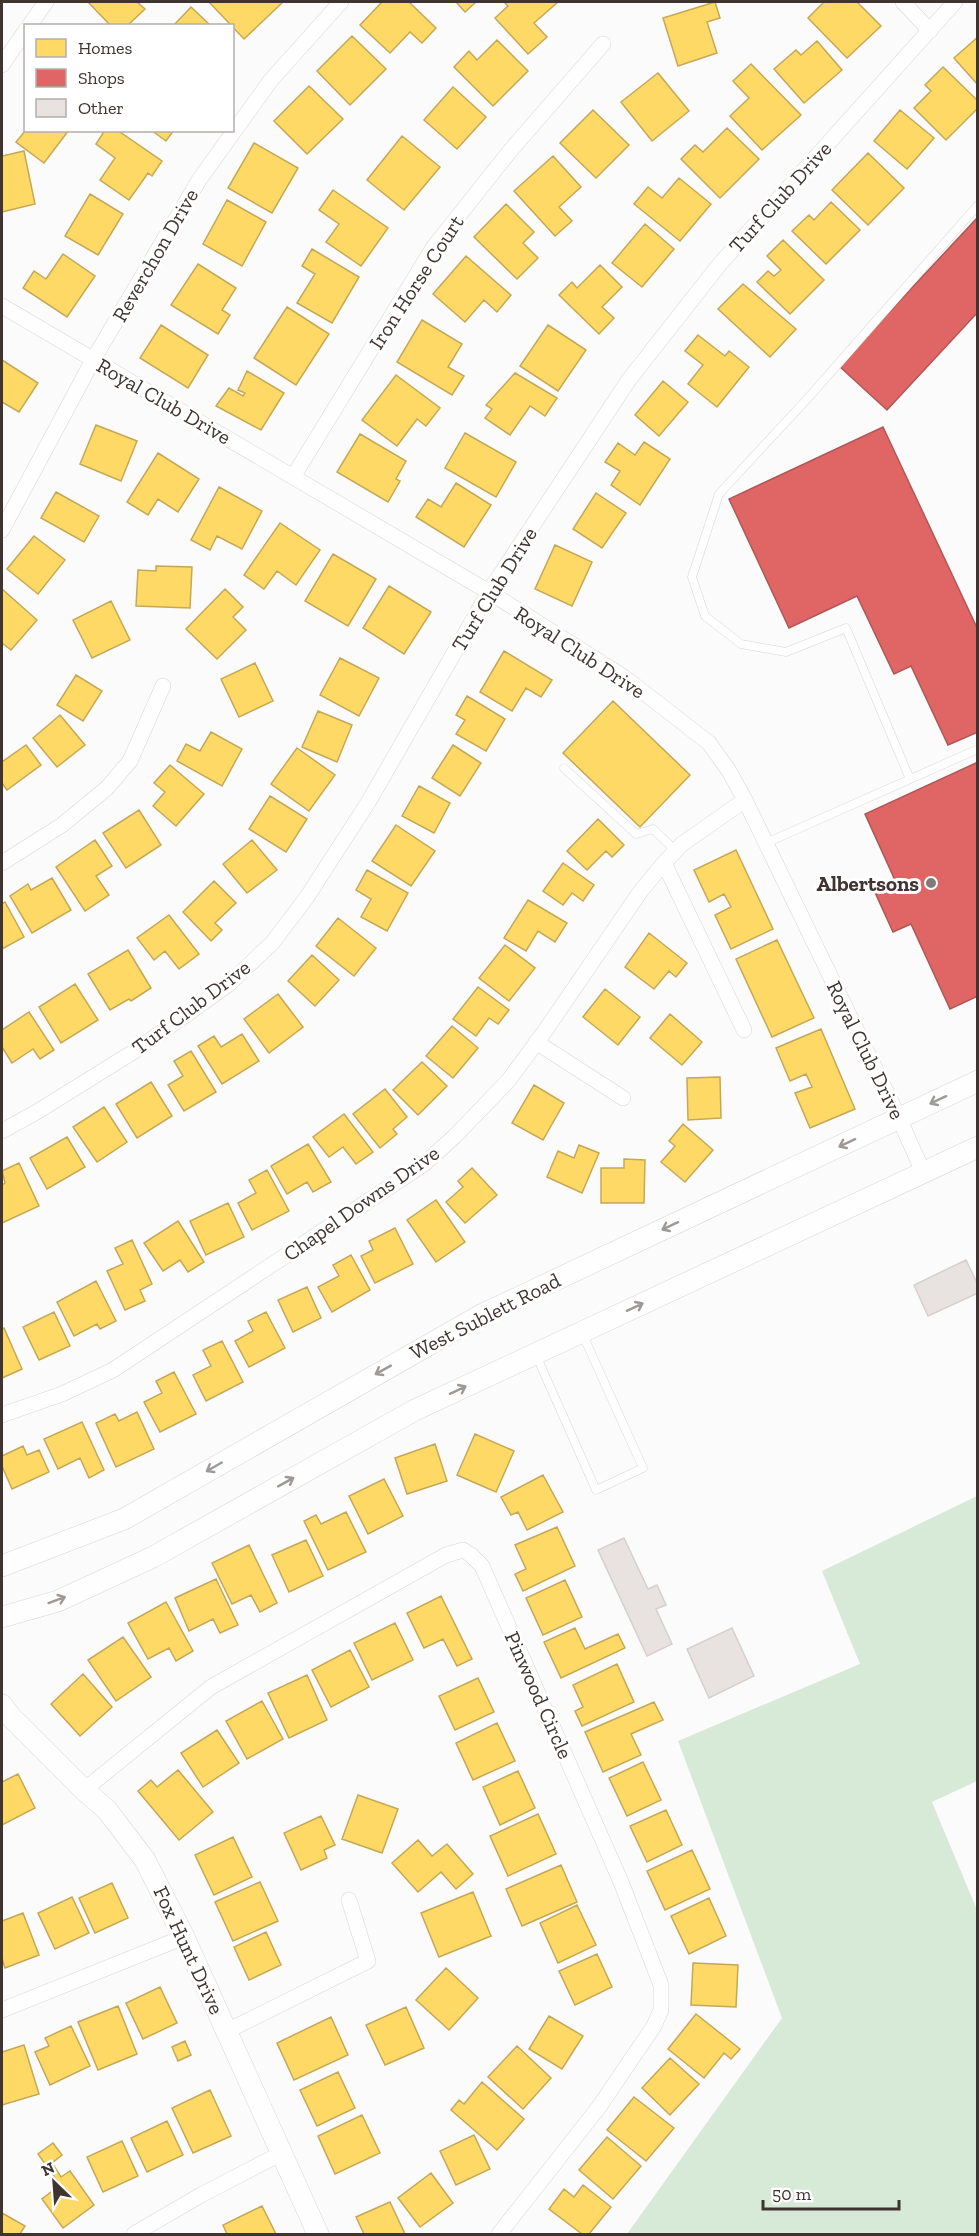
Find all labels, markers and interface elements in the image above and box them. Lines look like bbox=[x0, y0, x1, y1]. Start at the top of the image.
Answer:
legend bbox=[24, 24, 234, 132]
text: Homes bbox=[78, 37, 132, 59]
text: Shops bbox=[78, 67, 125, 89]
text: Other bbox=[78, 97, 124, 119]
street label: Turf Club Drive bbox=[723, 136, 837, 258]
street label: Reverchon Drive bbox=[107, 184, 203, 326]
street label: Iron Horse Court bbox=[363, 210, 469, 354]
street label: Royal Club Drive bbox=[92, 352, 236, 450]
street label: Turf Club Drive bbox=[446, 522, 542, 656]
street label: Royal Club Drive bbox=[510, 600, 650, 704]
place label: Albertsons bbox=[817, 871, 919, 896]
marker: Albertsons bbox=[924, 876, 938, 890]
street label: Turf Club Drive bbox=[127, 954, 255, 1060]
street label: Royal Club Drive bbox=[822, 977, 910, 1123]
one-way arrow bbox=[930, 1094, 948, 1106]
one-way arrow bbox=[838, 1138, 856, 1149]
street label: Chapel Downs Drive bbox=[278, 1140, 444, 1266]
one-way arrow bbox=[662, 1221, 680, 1232]
street label: West Sublett Road bbox=[406, 1267, 565, 1365]
one-way arrow bbox=[625, 1301, 643, 1313]
one-way arrow bbox=[375, 1364, 392, 1376]
one-way arrow bbox=[449, 1384, 467, 1396]
one-way arrow bbox=[206, 1461, 223, 1473]
one-way arrow bbox=[277, 1476, 295, 1487]
one-way arrow bbox=[48, 1594, 66, 1605]
street label: Pinwood Circle bbox=[500, 1627, 578, 1763]
street label: Fox Hunt Drive bbox=[148, 1882, 230, 2018]
north arrow bbox=[24, 2152, 84, 2212]
text: N bbox=[38, 2158, 57, 2180]
scale bar bbox=[763, 2173, 900, 2211]
text: 50 m bbox=[772, 2183, 812, 2205]

